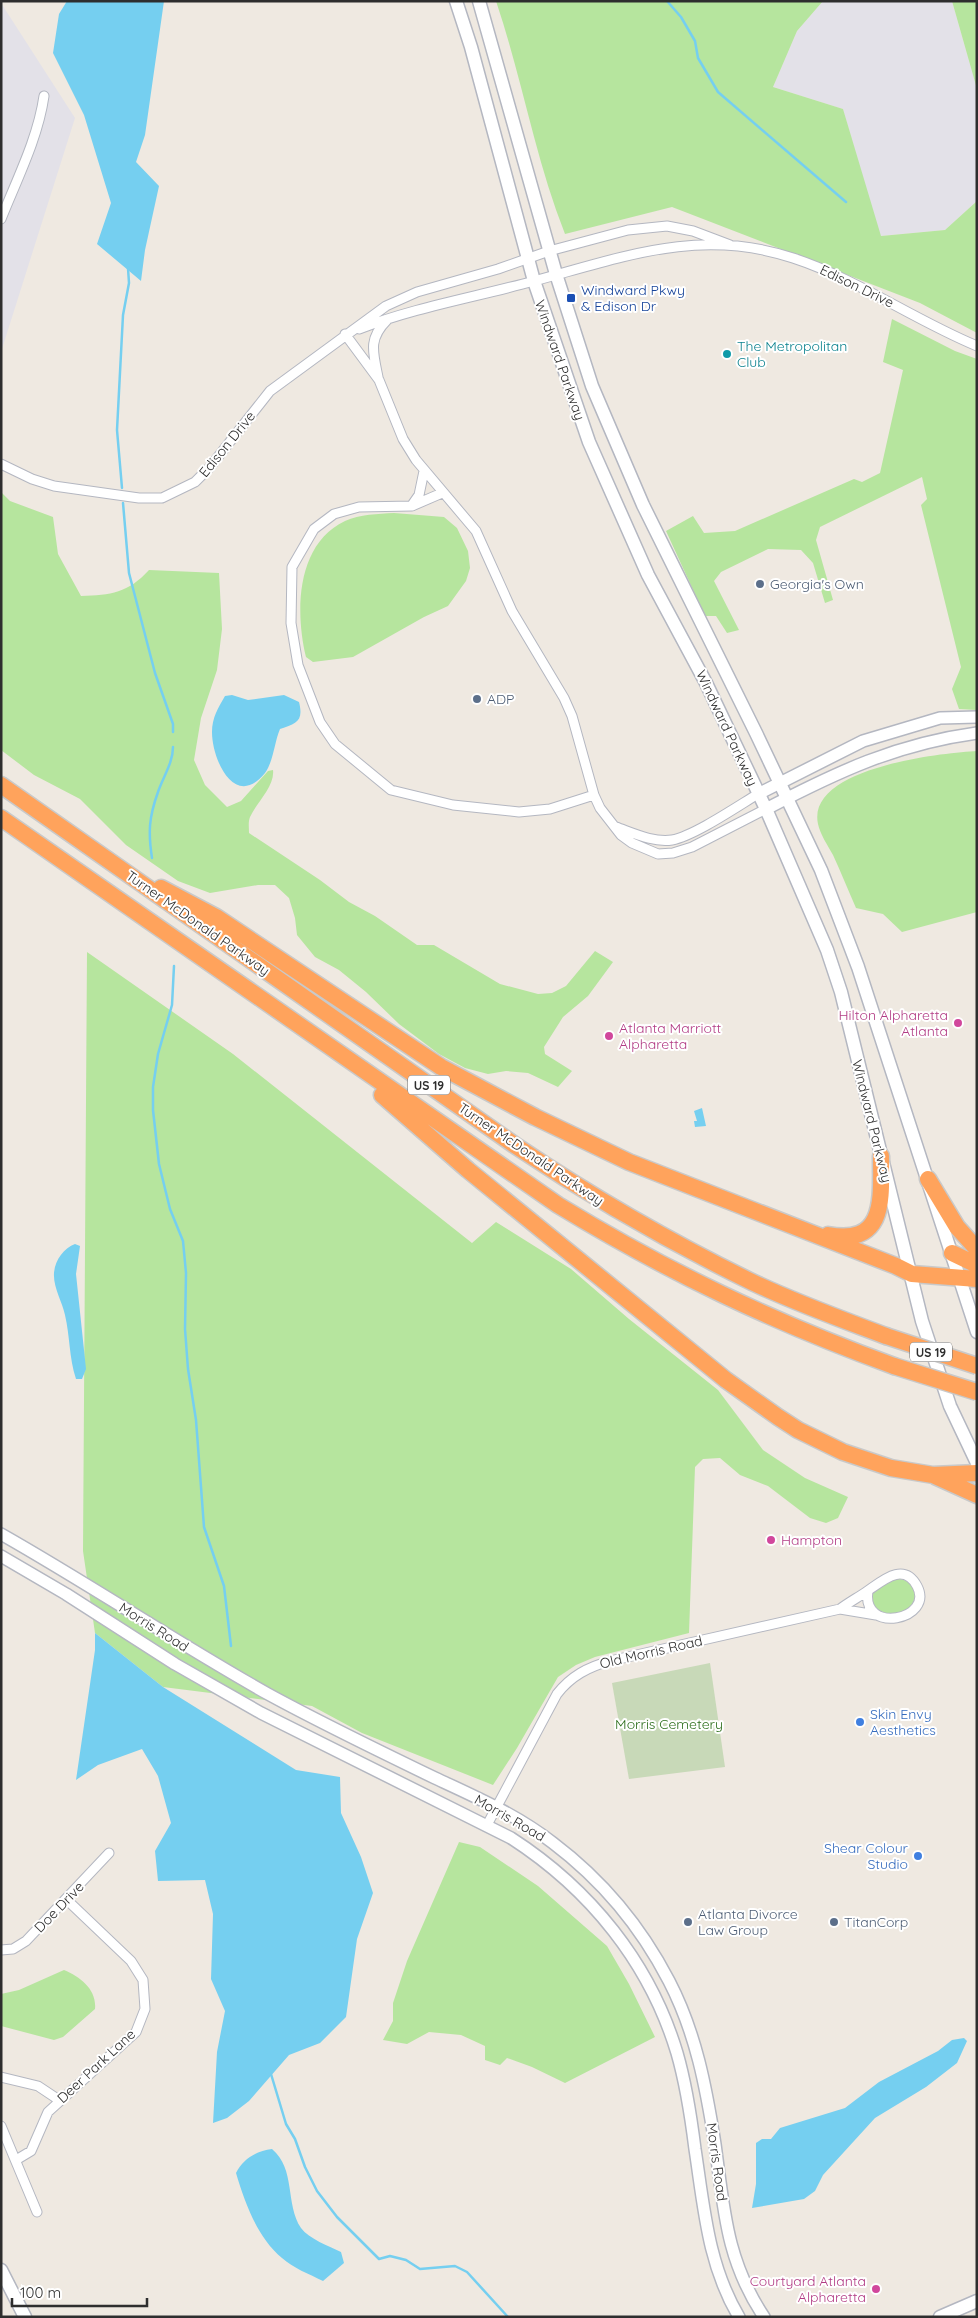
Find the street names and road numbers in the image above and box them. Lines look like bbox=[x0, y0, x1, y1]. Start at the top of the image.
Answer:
street label: Edison Drive bbox=[817, 260, 897, 312]
street label: Windward Parkway bbox=[531, 297, 589, 423]
street label: Edison Drive bbox=[195, 407, 259, 481]
street label: Windward Parkway bbox=[692, 667, 762, 789]
street label: Turner McDonald Parkway bbox=[123, 866, 273, 980]
street label: Windward Parkway bbox=[848, 1058, 896, 1184]
road number: US 19 bbox=[408, 1076, 450, 1094]
street label: Turner McDonald Parkway bbox=[455, 1099, 607, 1209]
road number: US 19 bbox=[910, 1342, 952, 1361]
street label: Morris Road bbox=[116, 1598, 192, 1656]
street label: Old Morris Road bbox=[598, 1631, 704, 1673]
street label: Morris Road bbox=[471, 1790, 549, 1846]
street label: Doe Drive bbox=[30, 1878, 88, 1936]
street label: Deer Park Lane bbox=[53, 2025, 139, 2107]
street label: Morris Road bbox=[703, 2122, 731, 2202]

